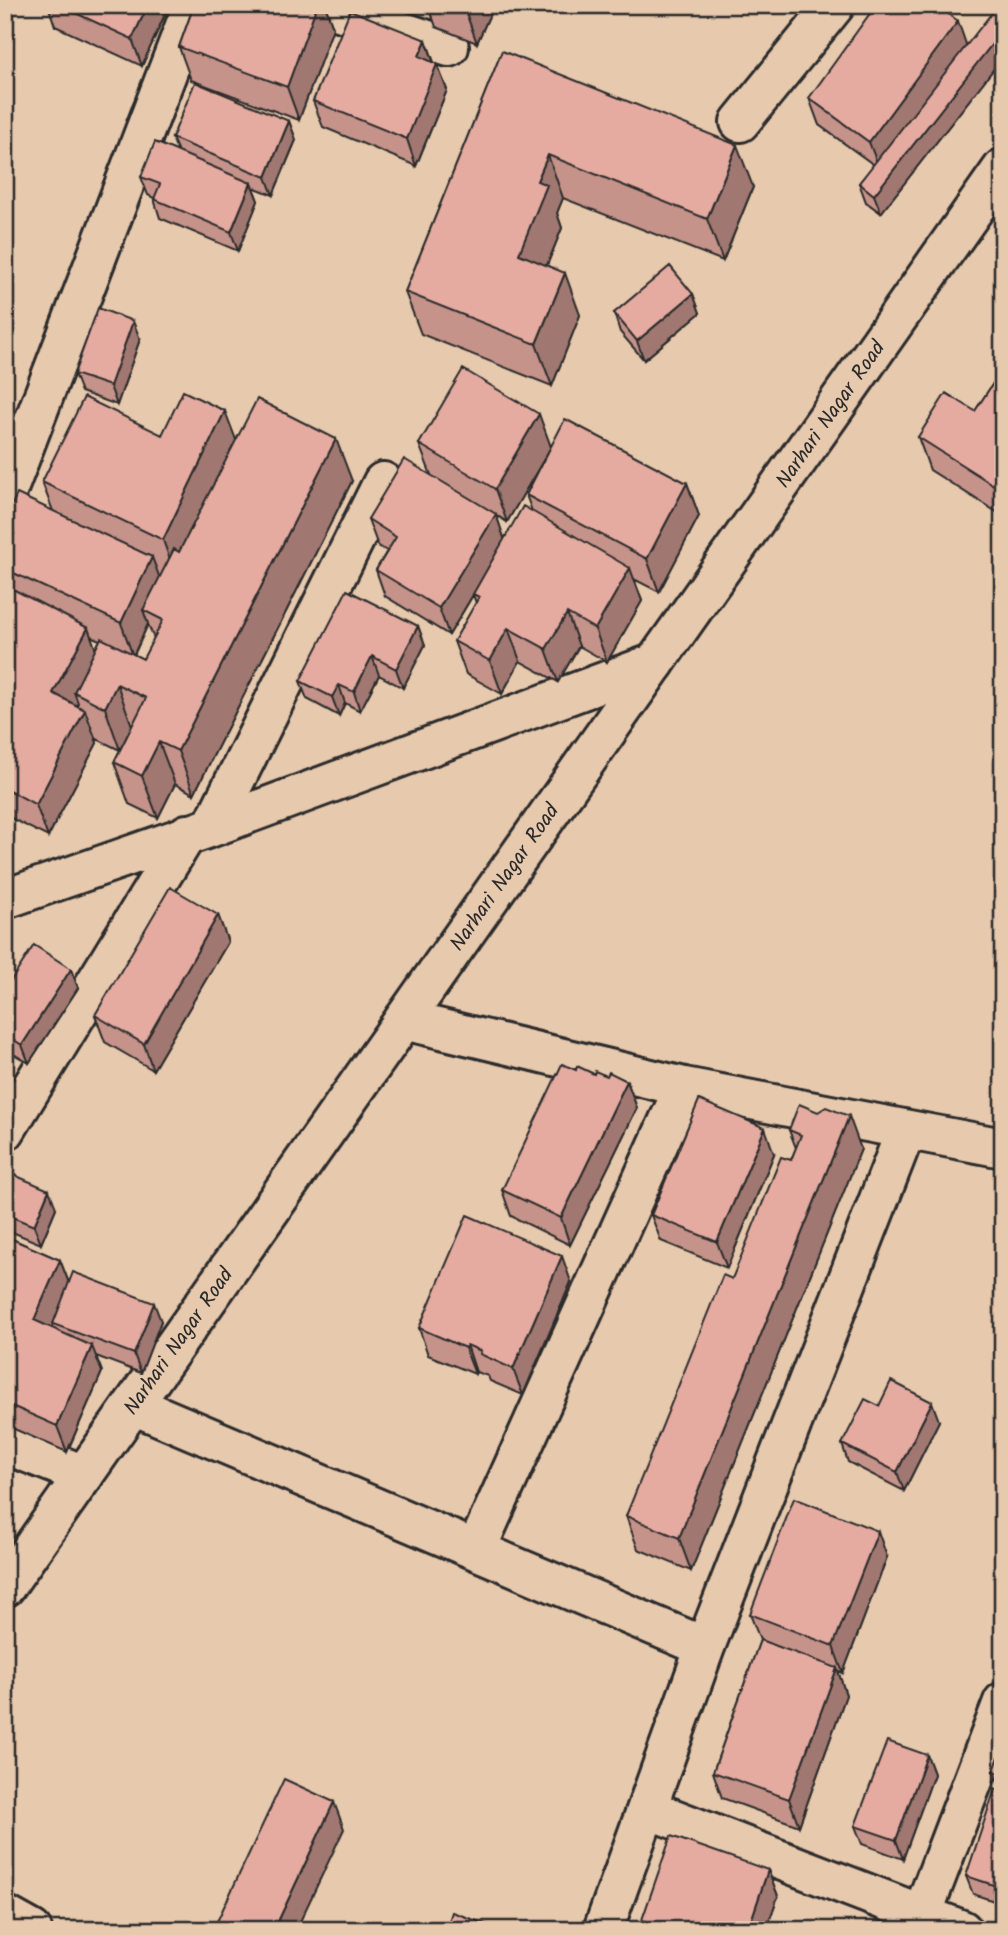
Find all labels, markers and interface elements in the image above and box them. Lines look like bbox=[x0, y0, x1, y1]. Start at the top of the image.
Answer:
street label: Narhari Nagar Road bbox=[768, 334, 895, 496]
street label: Narhari Nagar Road bbox=[442, 797, 569, 959]
street label: Narhari Nagar Road bbox=[116, 1261, 243, 1423]

